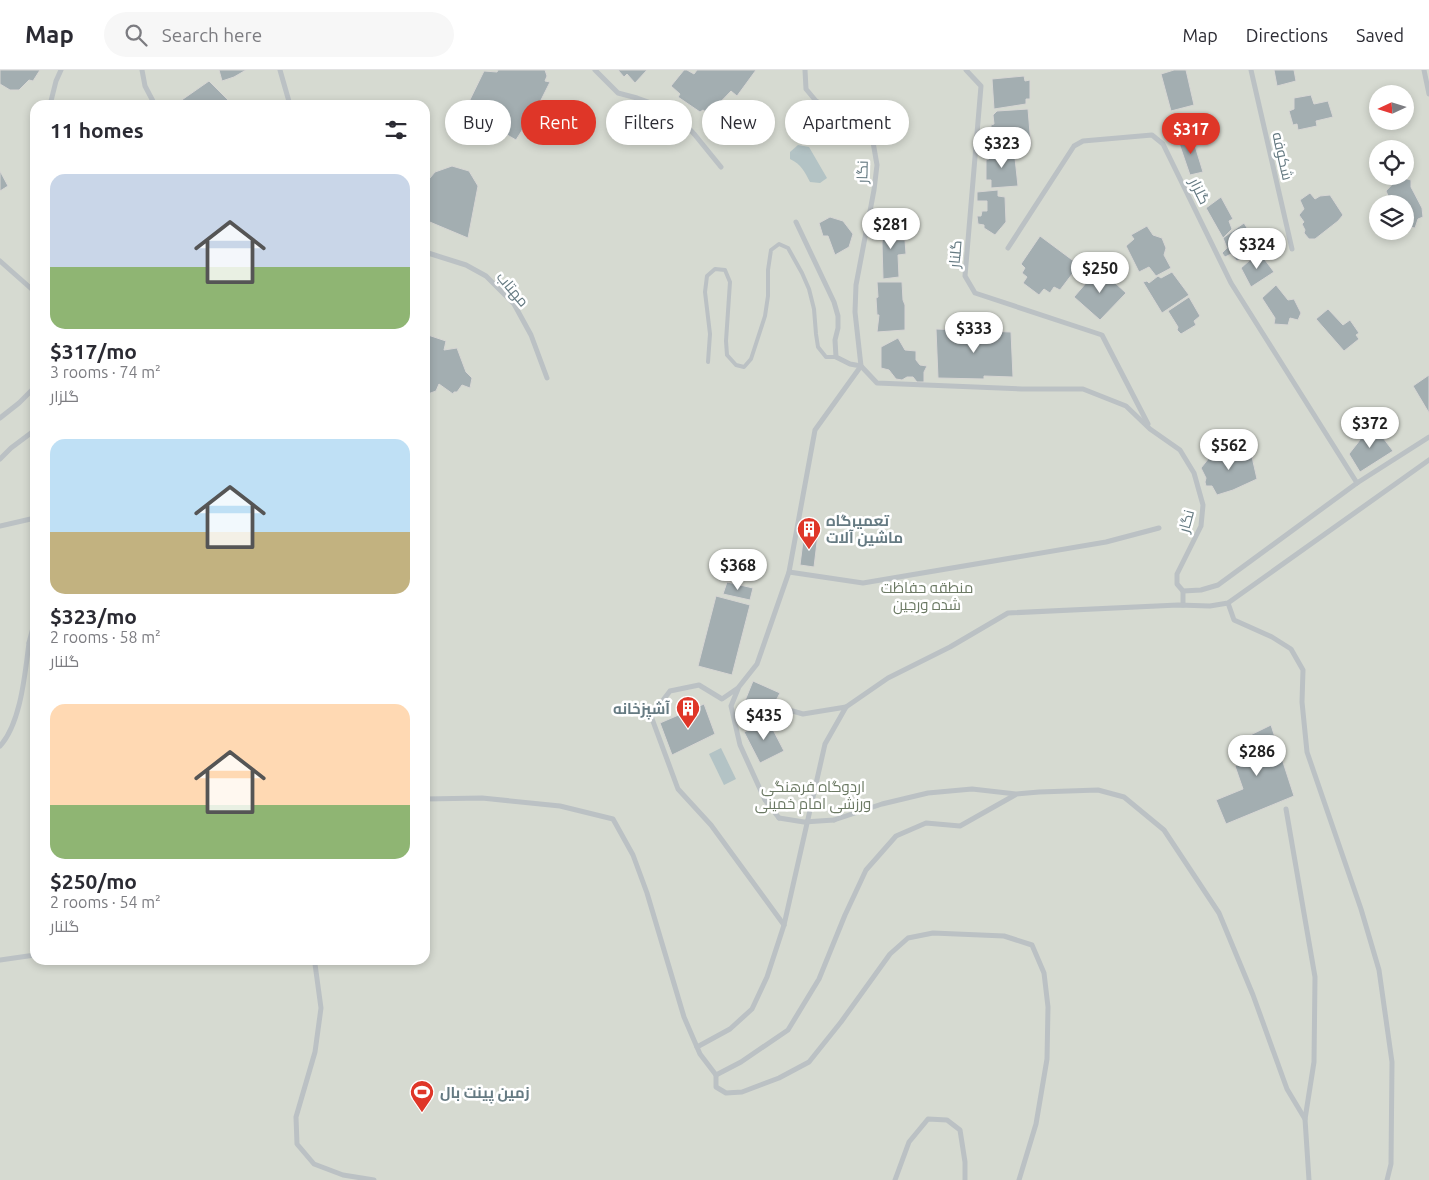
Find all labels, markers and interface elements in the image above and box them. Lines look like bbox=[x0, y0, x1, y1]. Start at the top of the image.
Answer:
search box bbox=[104, 12, 454, 57]
text: Map bbox=[25, 21, 74, 48]
icon: search bbox=[122, 21, 150, 49]
text: Search here bbox=[162, 24, 262, 46]
text: Map bbox=[1182, 25, 1218, 45]
text: Directions bbox=[1246, 25, 1328, 45]
text: Saved bbox=[1356, 25, 1404, 45]
north arrow bbox=[1369, 85, 1414, 130]
map controls bbox=[1369, 85, 1414, 240]
chip: Buy bbox=[445, 100, 511, 145]
chip: Rent bbox=[521, 100, 596, 145]
chip: Filters bbox=[606, 100, 692, 145]
chip: New bbox=[702, 100, 775, 145]
chip: Apartment bbox=[785, 100, 909, 145]
pin: $317 bbox=[1161, 112, 1221, 155]
icon: filters bbox=[382, 116, 410, 144]
text: 11 homes bbox=[50, 118, 144, 142]
text: $317 bbox=[1173, 120, 1209, 138]
pin: $323 bbox=[972, 126, 1032, 169]
street label: شکوفه bbox=[1268, 130, 1297, 182]
text: $323 bbox=[984, 134, 1020, 152]
button: locate bbox=[1369, 140, 1414, 185]
street label: نگار bbox=[853, 160, 872, 185]
street label: گلزار bbox=[1185, 174, 1214, 207]
button: layers bbox=[1369, 195, 1414, 240]
icon: home bbox=[185, 207, 275, 297]
pin: $281 bbox=[861, 208, 921, 250]
text: $281 bbox=[873, 215, 909, 233]
pin: $324 bbox=[1227, 228, 1287, 270]
text: $324 bbox=[1239, 235, 1275, 253]
street label: گلنار bbox=[945, 240, 966, 270]
pin: $250 bbox=[1070, 252, 1130, 294]
text: $250 bbox=[1082, 259, 1118, 277]
street label: مهتاب bbox=[492, 268, 532, 311]
pin: $333 bbox=[944, 312, 1004, 354]
text: $333 bbox=[956, 319, 992, 337]
text: $317/mo bbox=[50, 339, 137, 363]
text: 3 rooms · 74 m² bbox=[50, 363, 161, 381]
text: گلزار bbox=[50, 387, 79, 405]
pin: $372 bbox=[1340, 406, 1400, 449]
text: $372 bbox=[1352, 414, 1388, 432]
pin: $562 bbox=[1199, 428, 1259, 471]
text: $562 bbox=[1211, 436, 1247, 454]
icon: home bbox=[185, 472, 275, 562]
street label: نگار bbox=[1175, 508, 1198, 536]
place label: تعمیرگاه ماشین آلات bbox=[826, 512, 903, 547]
building icon: تعمیرگاه ماشین آلات bbox=[796, 516, 822, 550]
pin: $368 bbox=[708, 548, 768, 591]
text: $368 bbox=[720, 556, 756, 574]
park label: منطقه حفاظت شده ورجین bbox=[881, 579, 973, 615]
text: $323/mo bbox=[50, 604, 137, 628]
text: 2 rooms · 58 m² bbox=[50, 628, 161, 646]
text: گلنار bbox=[50, 652, 79, 670]
building icon: آشپزخانه bbox=[675, 695, 701, 729]
pin: $435 bbox=[734, 698, 794, 741]
place label: آشپزخانه bbox=[613, 700, 670, 720]
text: $435 bbox=[746, 706, 782, 724]
pin: $286 bbox=[1227, 734, 1287, 777]
icon: home bbox=[185, 737, 275, 827]
text: $286 bbox=[1239, 742, 1275, 760]
park label: اردوگاه فرهنگی ورزشی امام خمینی bbox=[755, 778, 871, 814]
text: $250/mo bbox=[50, 869, 137, 893]
text: 2 rooms · 54 m² bbox=[50, 893, 161, 911]
text: گلنار bbox=[50, 917, 79, 935]
sports icon: زمین پینت بال bbox=[409, 1079, 435, 1113]
place label: زمین پینت بال bbox=[440, 1084, 530, 1104]

